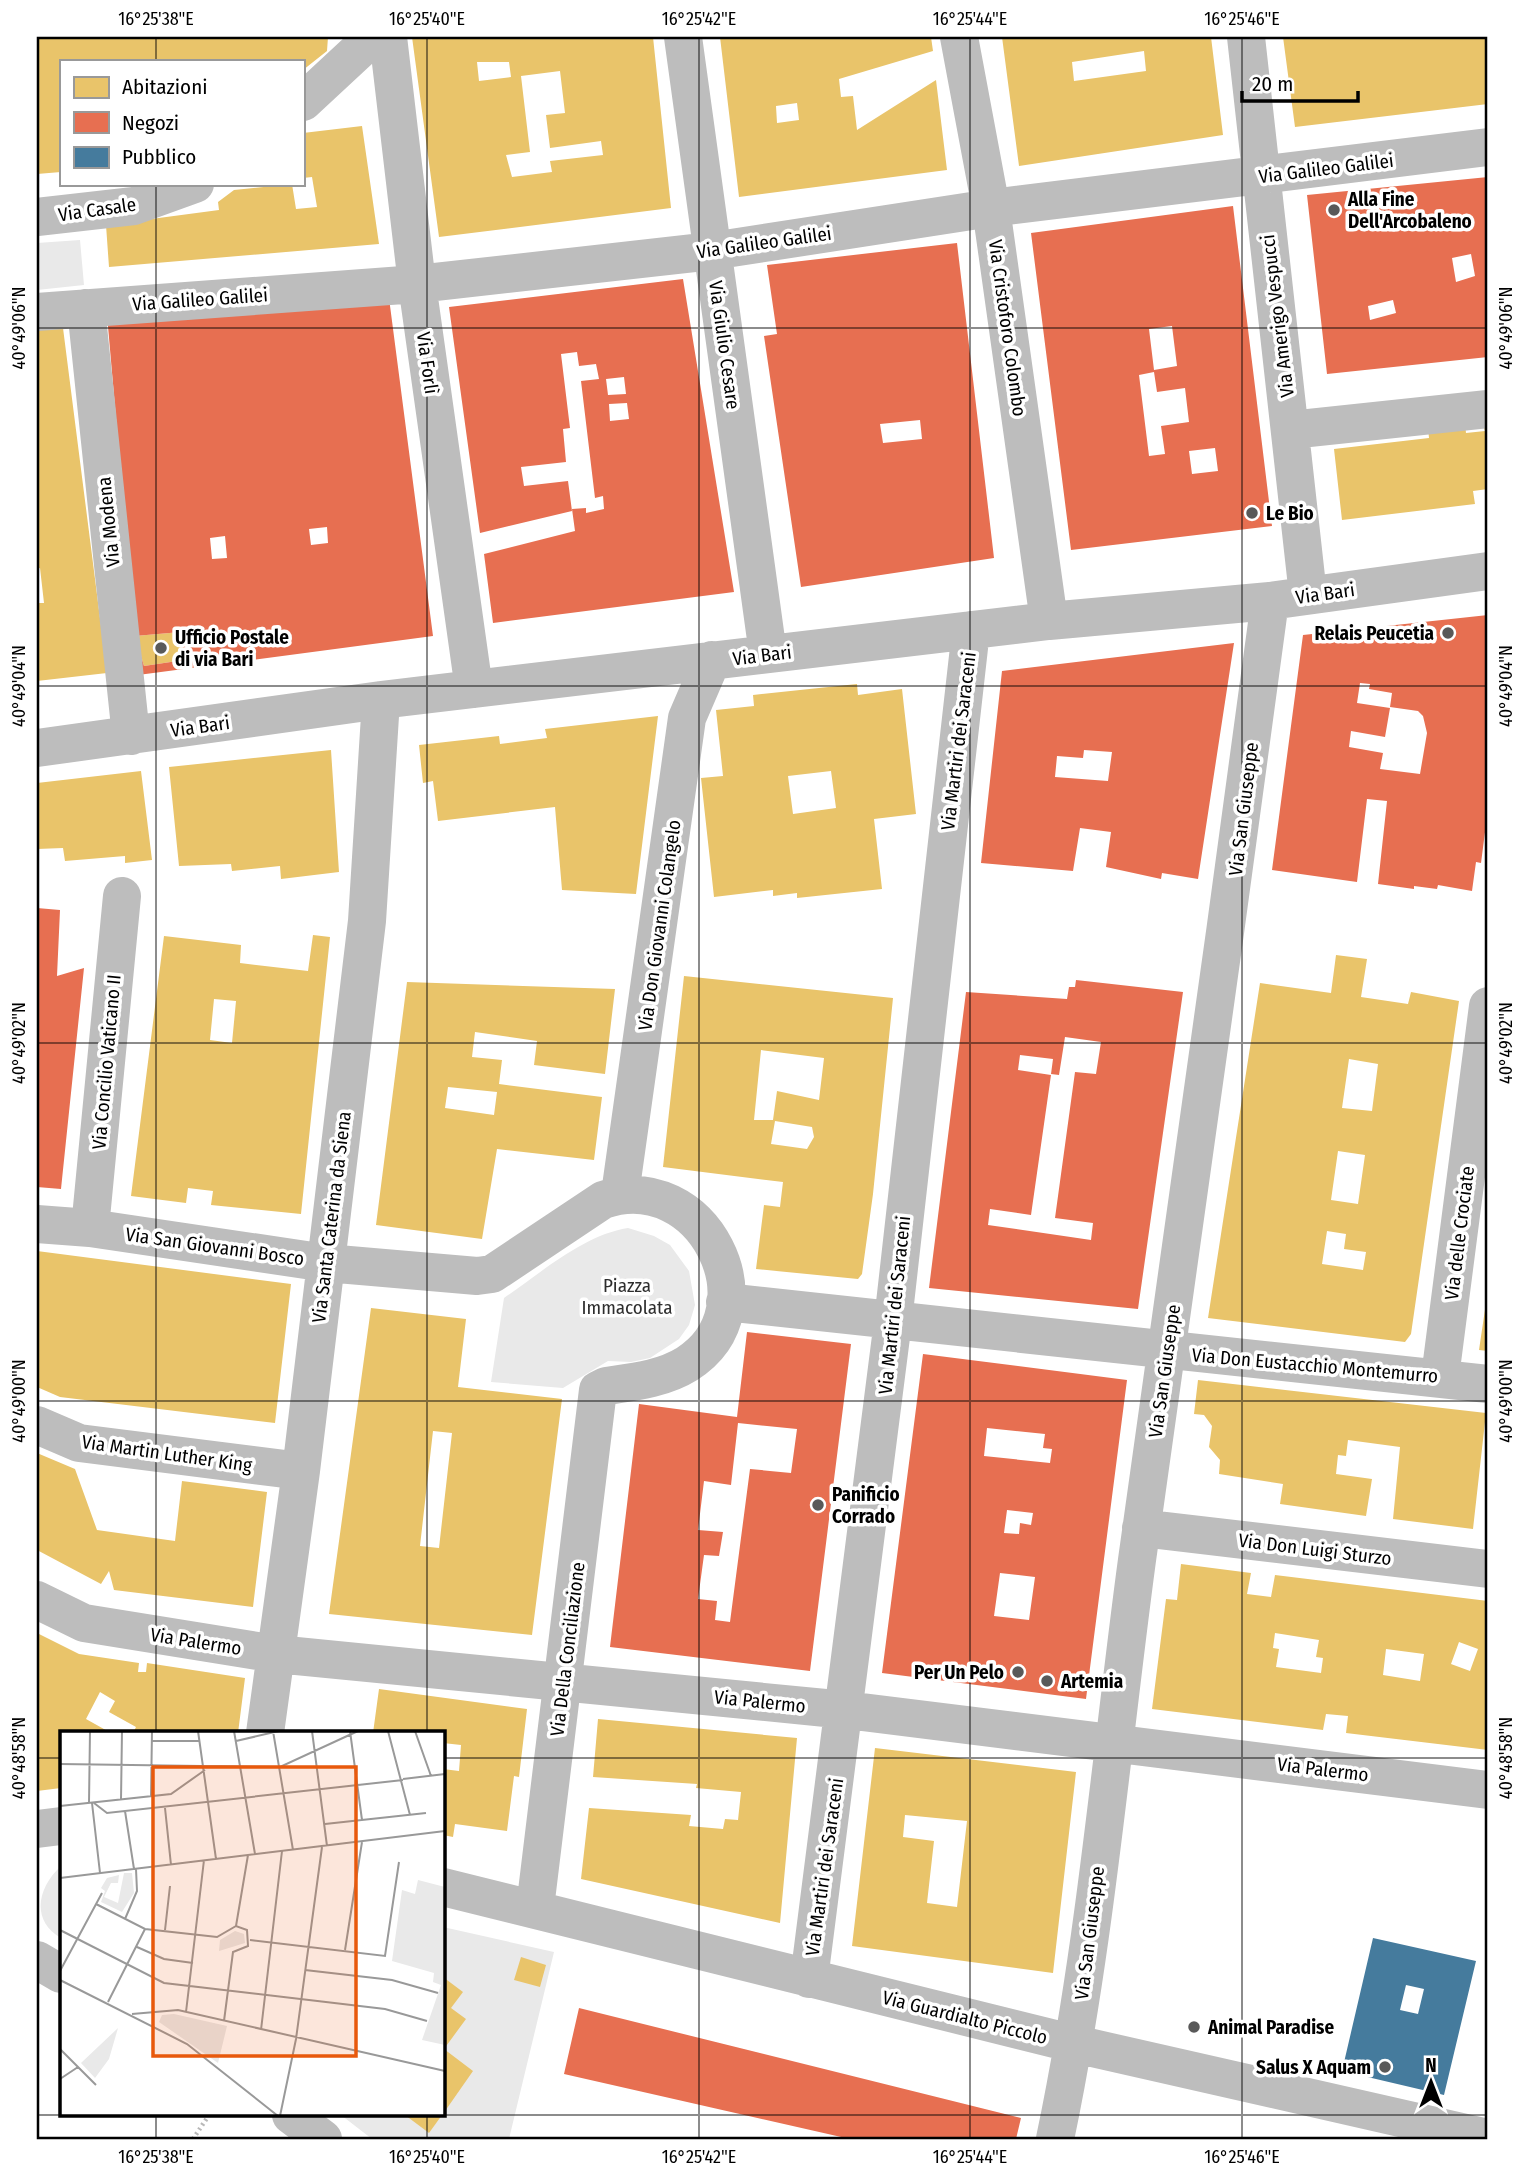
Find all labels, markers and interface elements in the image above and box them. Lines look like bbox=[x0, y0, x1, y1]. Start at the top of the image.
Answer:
text: 16°25'38"E bbox=[118, 8, 194, 30]
text: 16°25'40"E bbox=[389, 8, 465, 30]
text: 16°25'42"E bbox=[662, 8, 736, 30]
text: 16°25'44"E bbox=[933, 8, 1007, 30]
text: 16°25'46"E bbox=[1204, 8, 1280, 30]
legend bbox=[60, 60, 304, 186]
scale bar bbox=[1242, 60, 1357, 104]
text: 20 m bbox=[1252, 71, 1293, 97]
text: Abitazioni bbox=[122, 74, 208, 100]
text: Negozi bbox=[122, 110, 179, 136]
text: Pubblico bbox=[122, 144, 196, 170]
street label: Via Galileo Galilei bbox=[1257, 149, 1395, 188]
place label: Alla Fine Dell'Arcobaleno bbox=[1347, 188, 1472, 233]
street label: Via Casale bbox=[57, 193, 137, 226]
marker: Alla Fine Dell'Arcobaleno bbox=[1326, 202, 1342, 218]
street label: Via Galileo Galilei bbox=[695, 222, 833, 263]
street label: Via Amerigo Vespucci bbox=[1256, 233, 1299, 399]
street label: Via Cristoforo Colombo bbox=[984, 238, 1031, 418]
street label: Via Giulio Cesare bbox=[704, 279, 745, 411]
street label: Via Galileo Galilei bbox=[132, 283, 269, 316]
text: 40°49'06"N bbox=[8, 287, 30, 369]
text: 40°49'06"N bbox=[1495, 287, 1517, 369]
street label: Via Forlì bbox=[412, 331, 443, 396]
street label: Via Modena bbox=[92, 476, 125, 568]
place label: Le Bio bbox=[1266, 502, 1314, 525]
marker: Le Bio bbox=[1244, 505, 1260, 521]
street label: Via Bari bbox=[1294, 578, 1356, 609]
place label: Relais Peucetia bbox=[1314, 622, 1434, 645]
marker: Relais Peucetia bbox=[1440, 625, 1456, 641]
place label: Ufficio Postale di via Bari bbox=[175, 626, 289, 671]
marker: Ufficio Postale di via Bari bbox=[153, 640, 169, 656]
street label: Via Bari bbox=[731, 640, 793, 671]
text: 40°49'04"N bbox=[8, 645, 30, 727]
text: 40°49'04"N bbox=[1495, 645, 1517, 727]
street label: Via Martiri dei Saraceni bbox=[936, 651, 981, 832]
street label: Via Bari bbox=[169, 711, 231, 742]
street label: Via San Giuseppe bbox=[1224, 741, 1263, 877]
street label: Via Don Giovanni Colangelo bbox=[633, 818, 686, 1032]
street label: Via Concilio Vaticano II bbox=[87, 974, 126, 1151]
text: 40°49'02"N bbox=[8, 1002, 30, 1084]
text: 40°49'02"N bbox=[1495, 1002, 1517, 1084]
street label: Via Santa Caterina da Siena bbox=[307, 1110, 356, 1324]
street label: Via delle Crociate bbox=[1440, 1165, 1479, 1301]
street label: Via Martiri dei Saraceni bbox=[874, 1215, 915, 1395]
street label: Via San Giovanni Bosco bbox=[124, 1223, 306, 1270]
park label: Piazza Immacolata bbox=[582, 1274, 672, 1319]
street label: Via San Giuseppe bbox=[1144, 1303, 1185, 1439]
street label: Via Don Eustacchio Montemurro bbox=[1191, 1343, 1439, 1388]
text: 40°49'00"N bbox=[8, 1359, 30, 1443]
text: 40°49'00"N bbox=[1495, 1359, 1517, 1443]
street label: Via Martin Luther King bbox=[80, 1430, 254, 1477]
place label: Panificio Corrado bbox=[832, 1483, 900, 1528]
marker: Panificio Corrado bbox=[810, 1497, 826, 1513]
street label: Via Don Luigi Sturzo bbox=[1237, 1529, 1393, 1570]
street label: Via Della Conciliazione bbox=[545, 1561, 590, 1737]
street label: Via Palermo bbox=[149, 1623, 243, 1660]
place label: Per Un Pelo bbox=[914, 1661, 1004, 1684]
marker: Per Un Pelo bbox=[1010, 1664, 1026, 1680]
place label: Artemia bbox=[1060, 1670, 1123, 1693]
marker: Artemia bbox=[1039, 1673, 1055, 1689]
street label: Via Palermo bbox=[713, 1685, 807, 1718]
text: 40°48'58"N bbox=[8, 1717, 30, 1799]
text: 40°48'58"N bbox=[1495, 1717, 1517, 1799]
inset map bbox=[60, 1731, 444, 2116]
street label: Via Palermo bbox=[1276, 1752, 1370, 1787]
street label: Via Martiri dei Saraceni bbox=[801, 1777, 848, 1958]
street label: Via San Giuseppe bbox=[1070, 1865, 1109, 2001]
street label: Via Guardialto Piccolo bbox=[880, 1986, 1050, 2049]
place label: Animal Paradise bbox=[1207, 2016, 1334, 2039]
marker: Animal Paradise bbox=[1186, 2019, 1202, 2035]
north arrow bbox=[1396, 2046, 1466, 2116]
text: N bbox=[1425, 2054, 1437, 2077]
place label: Salus X Aquam bbox=[1256, 2056, 1371, 2079]
marker: Salus X Aquam bbox=[1377, 2059, 1393, 2075]
text: 16°25'38"E bbox=[118, 2146, 194, 2168]
text: 16°25'40"E bbox=[389, 2146, 465, 2168]
text: 16°25'42"E bbox=[662, 2146, 736, 2168]
text: 16°25'44"E bbox=[933, 2146, 1007, 2168]
text: 16°25'46"E bbox=[1204, 2146, 1280, 2168]

